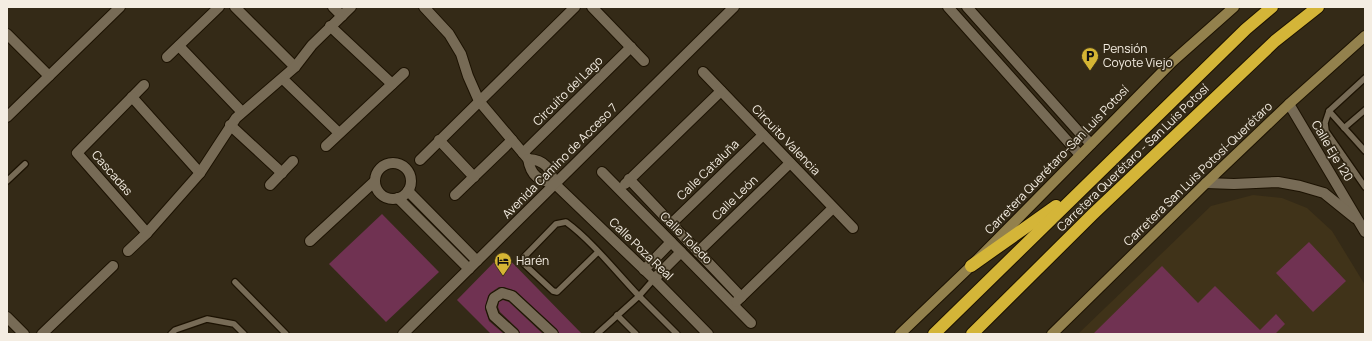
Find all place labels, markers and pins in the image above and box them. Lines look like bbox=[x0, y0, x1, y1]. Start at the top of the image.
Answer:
place label: Pensión Coyote Viejo bbox=[1103, 40, 1173, 71]
parking icon: Pensión Coyote Viejo bbox=[1080, 46, 1100, 71]
hotel icon: Harén bbox=[493, 251, 513, 276]
place label: Harén bbox=[516, 252, 549, 269]

